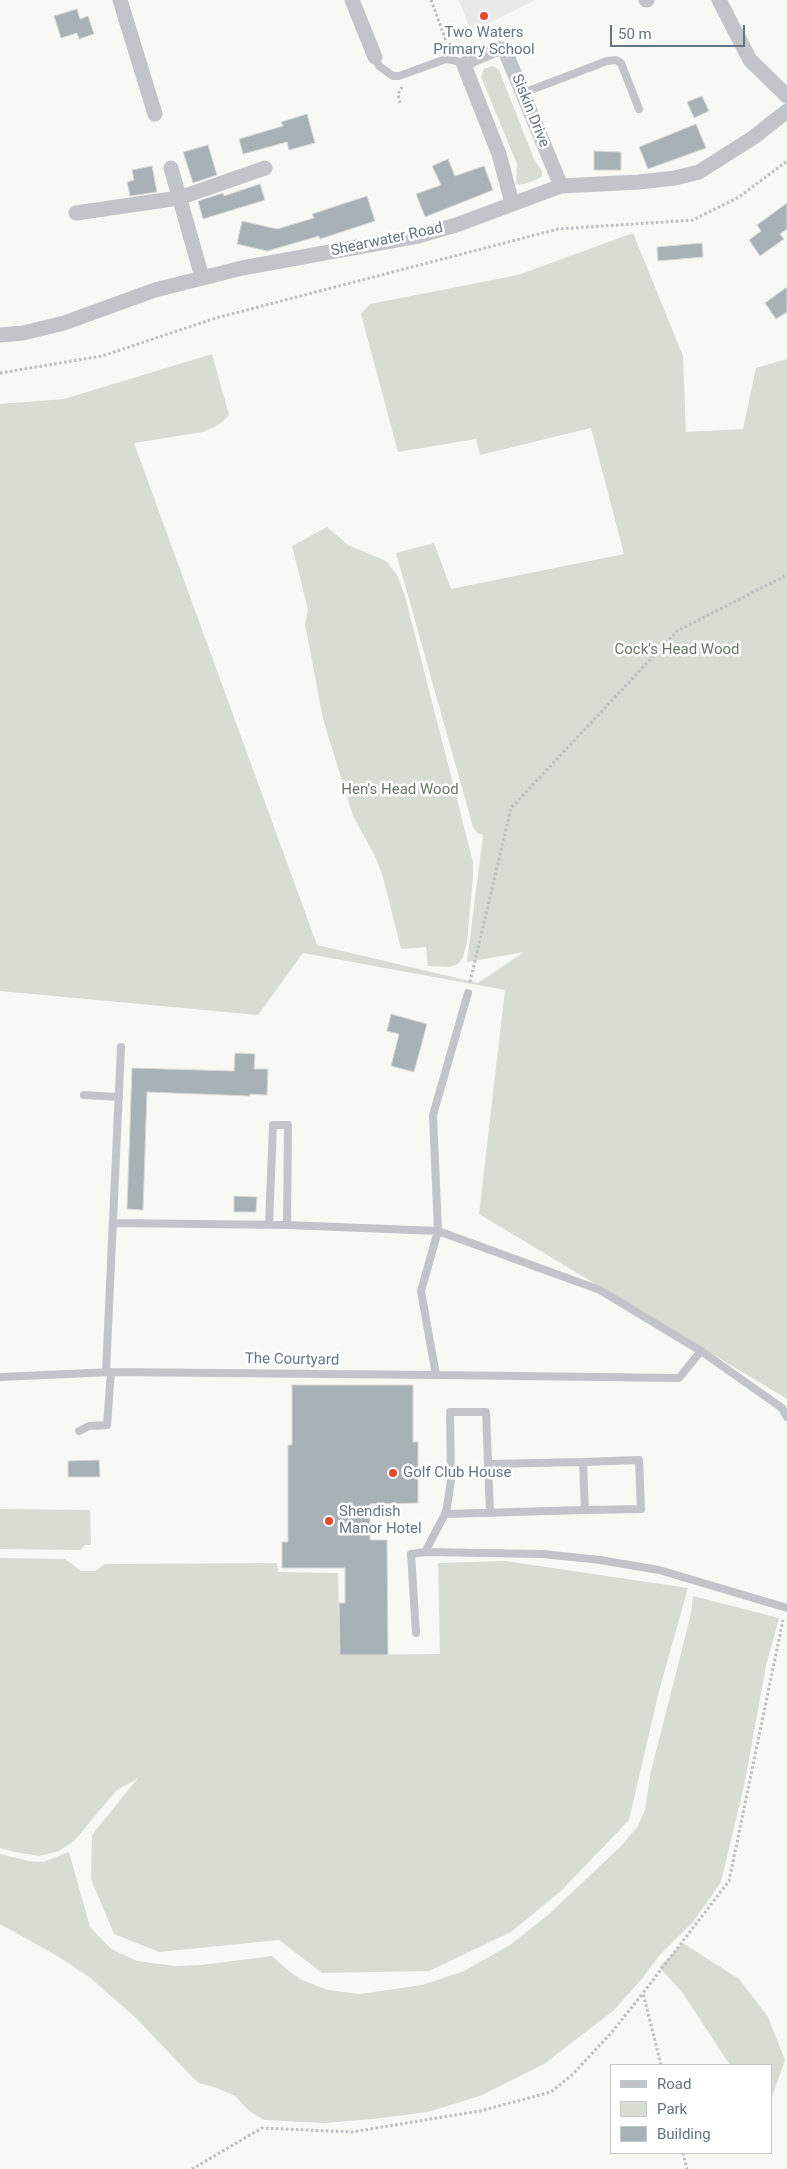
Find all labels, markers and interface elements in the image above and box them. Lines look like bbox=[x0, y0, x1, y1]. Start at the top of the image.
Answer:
marker: Two Waters Primary School bbox=[478, 10, 490, 22]
scale bar bbox=[612, 15, 747, 47]
place label: Two Waters Primary School bbox=[433, 24, 535, 59]
text: 50 m bbox=[618, 25, 652, 43]
street label: Siskin Drive bbox=[507, 72, 553, 150]
street label: Shearwater Road bbox=[329, 219, 445, 261]
park label: Cock's Head Wood bbox=[615, 641, 739, 659]
park label: Hen's Head Wood bbox=[341, 781, 459, 799]
street label: The Courtyard bbox=[245, 1350, 339, 1370]
place label: Golf Club House bbox=[403, 1464, 511, 1482]
marker: Golf Club House bbox=[387, 1467, 399, 1479]
place label: Shendish Manor Hotel bbox=[339, 1503, 422, 1538]
marker: Shendish Manor Hotel bbox=[323, 1515, 335, 1527]
legend bbox=[610, 2064, 772, 2154]
text: Road bbox=[657, 2075, 691, 2093]
text: Park bbox=[657, 2100, 687, 2118]
text: Building bbox=[657, 2125, 711, 2143]

